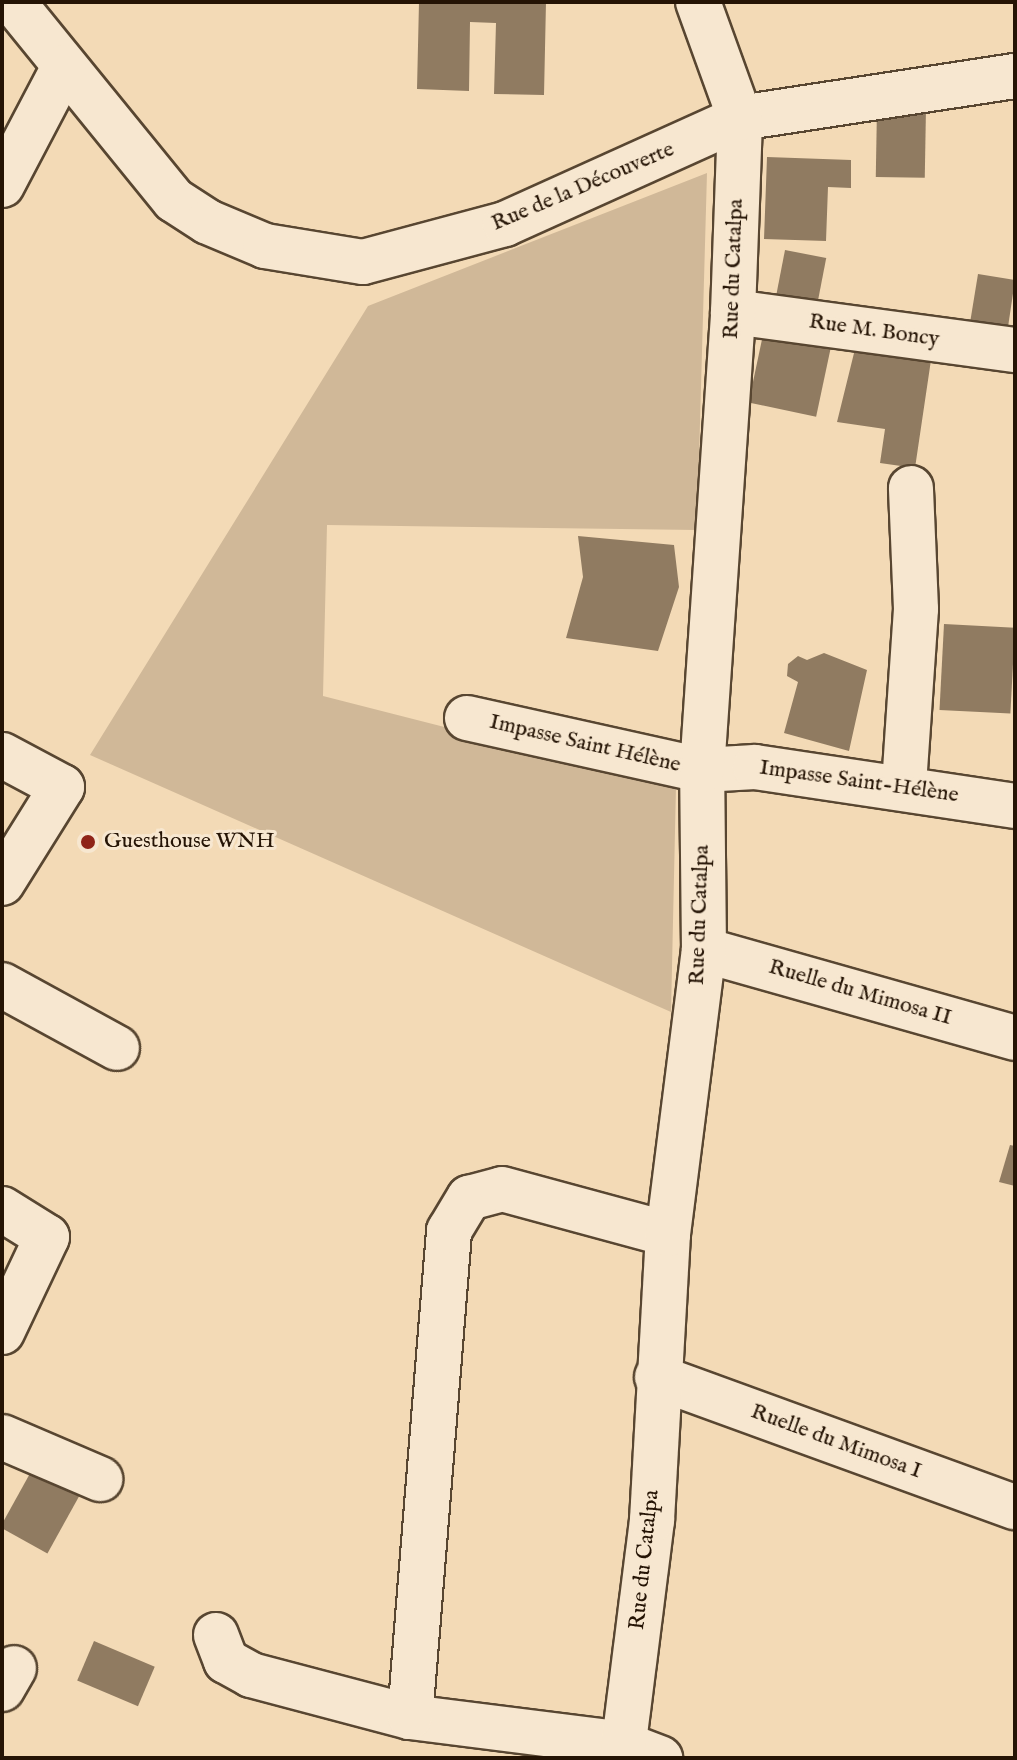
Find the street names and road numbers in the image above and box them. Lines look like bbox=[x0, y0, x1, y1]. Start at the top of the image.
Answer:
street label: Rue de la Découverte bbox=[488, 137, 678, 237]
street label: Rue du Catalpa bbox=[718, 198, 750, 340]
street label: Rue M. Boncy bbox=[807, 309, 941, 353]
street label: Impasse Saint Hélène bbox=[487, 709, 683, 779]
street label: Impasse Saint-Hélène bbox=[758, 755, 960, 809]
street label: Rue du Catalpa bbox=[684, 844, 716, 986]
street label: Ruelle du Mimosa II bbox=[765, 954, 955, 1032]
street label: Ruelle du Mimosa I bbox=[747, 1399, 925, 1485]
street label: Rue du Catalpa bbox=[625, 1489, 665, 1631]

